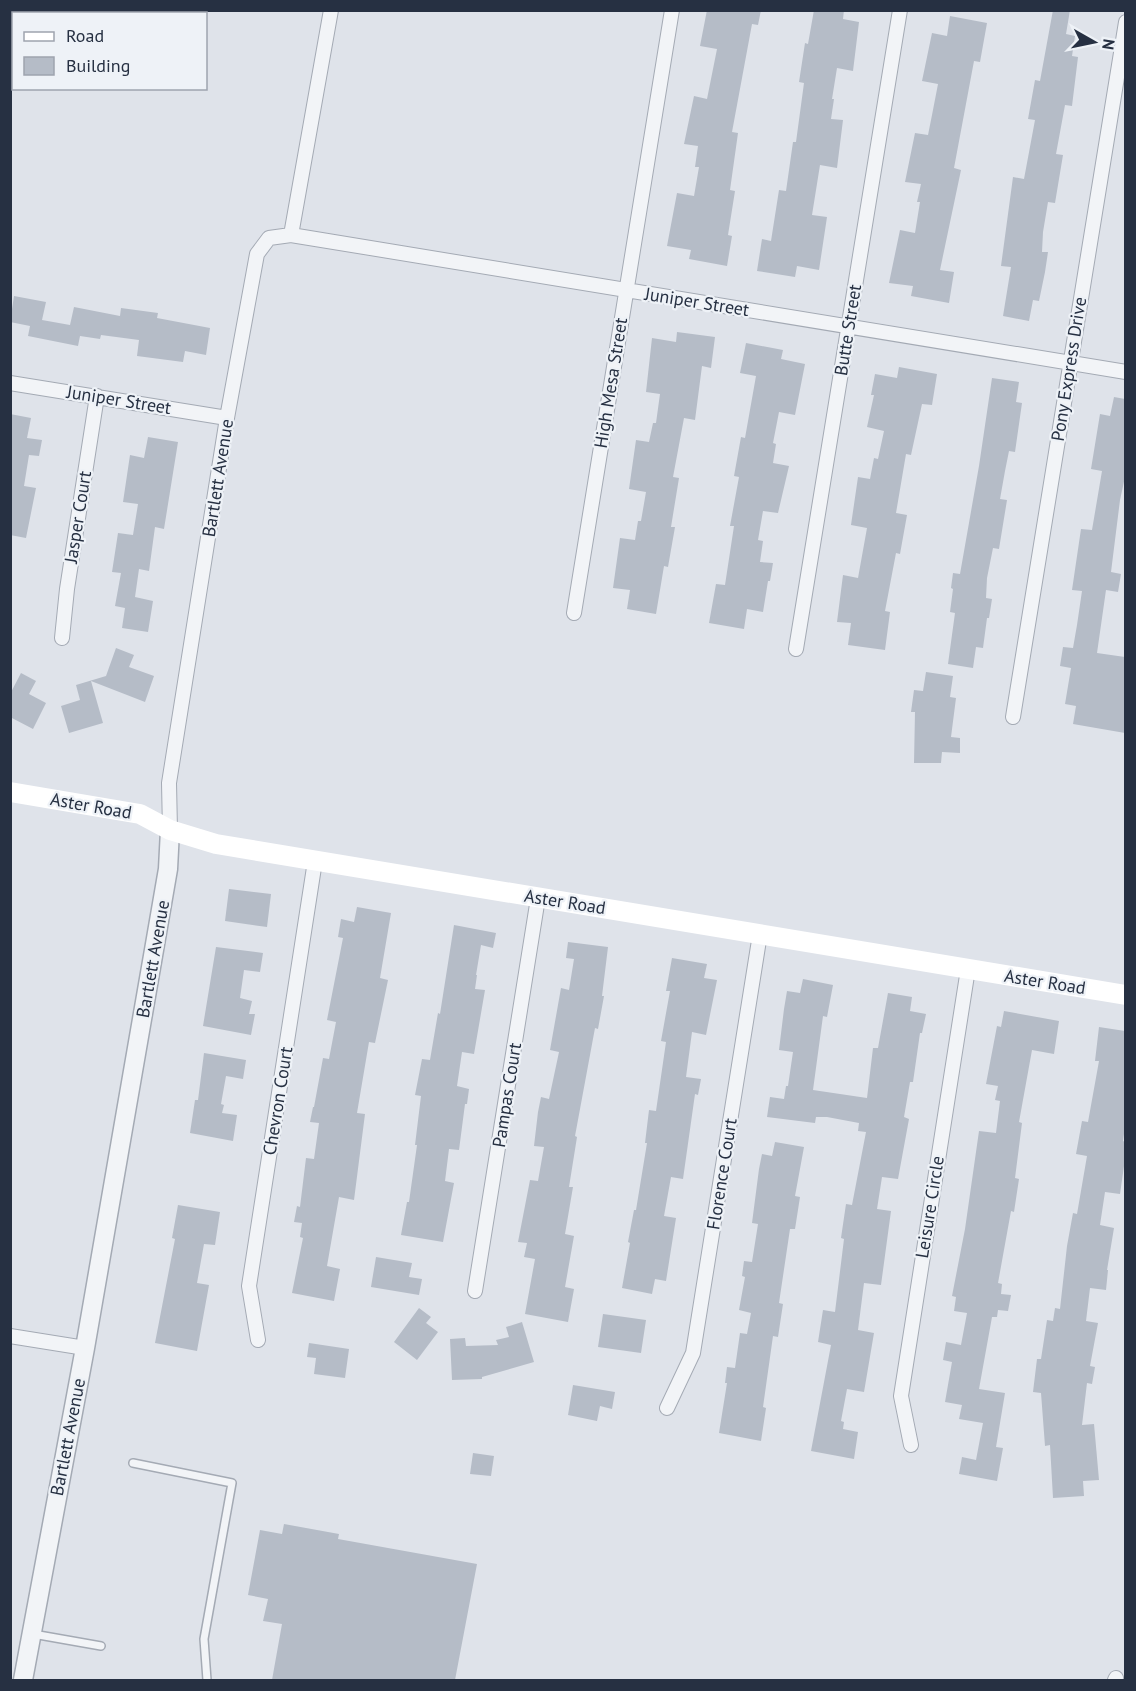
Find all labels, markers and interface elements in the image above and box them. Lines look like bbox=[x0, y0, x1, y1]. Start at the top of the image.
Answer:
legend bbox=[12, 12, 207, 90]
north arrow bbox=[1064, 12, 1124, 72]
text: Road bbox=[66, 24, 104, 47]
text: N bbox=[1098, 38, 1120, 51]
text: Building bbox=[66, 54, 130, 77]
street label: Juniper Street bbox=[642, 282, 751, 321]
street label: Butte Street bbox=[829, 283, 866, 377]
street label: Pony Express Drive bbox=[1046, 295, 1091, 443]
street label: High Mesa Street bbox=[589, 316, 632, 450]
street label: Juniper Street bbox=[64, 380, 173, 419]
street label: Bartlett Avenue bbox=[197, 417, 238, 539]
street label: Jasper Court bbox=[59, 469, 96, 566]
street label: Aster Road bbox=[49, 787, 134, 824]
street label: Aster Road bbox=[523, 884, 607, 919]
street label: Bartlett Avenue bbox=[131, 898, 174, 1020]
street label: Aster Road bbox=[1003, 964, 1087, 999]
street label: Pampas Court bbox=[487, 1041, 526, 1149]
street label: Chevron Court bbox=[258, 1045, 297, 1157]
street label: Florence Court bbox=[701, 1116, 742, 1231]
street label: Leisure Circle bbox=[910, 1154, 949, 1260]
street label: Bartlett Avenue bbox=[45, 1376, 90, 1498]

